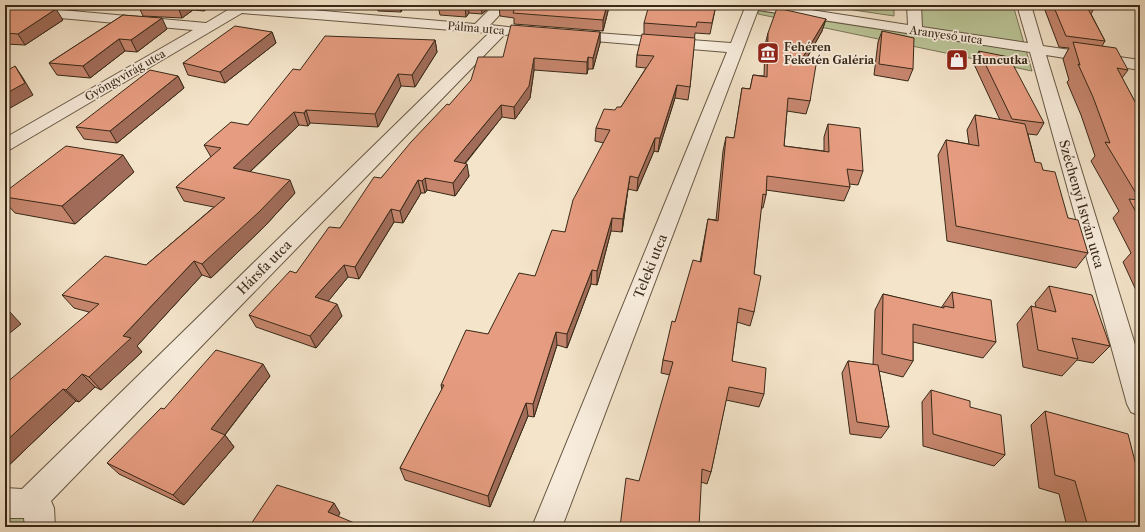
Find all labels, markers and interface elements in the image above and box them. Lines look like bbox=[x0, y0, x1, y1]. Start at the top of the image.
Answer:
street label: Pálma utca bbox=[447, 19, 505, 37]
street label: Aranyeső utca bbox=[907, 23, 984, 47]
museum icon: Fehéren Feketén Galéria bbox=[755, 40, 781, 66]
place label: Fehéren Feketén Galéria bbox=[784, 40, 875, 67]
street label: Gyöngyvirág utca bbox=[82, 46, 168, 104]
shop icon: Huncutka bbox=[944, 47, 970, 73]
place label: Huncutka bbox=[972, 53, 1029, 67]
street label: Széchenyi István utca bbox=[1056, 138, 1108, 270]
street label: Teleki utca bbox=[630, 231, 670, 301]
street label: Hársfa utca bbox=[234, 236, 295, 297]

